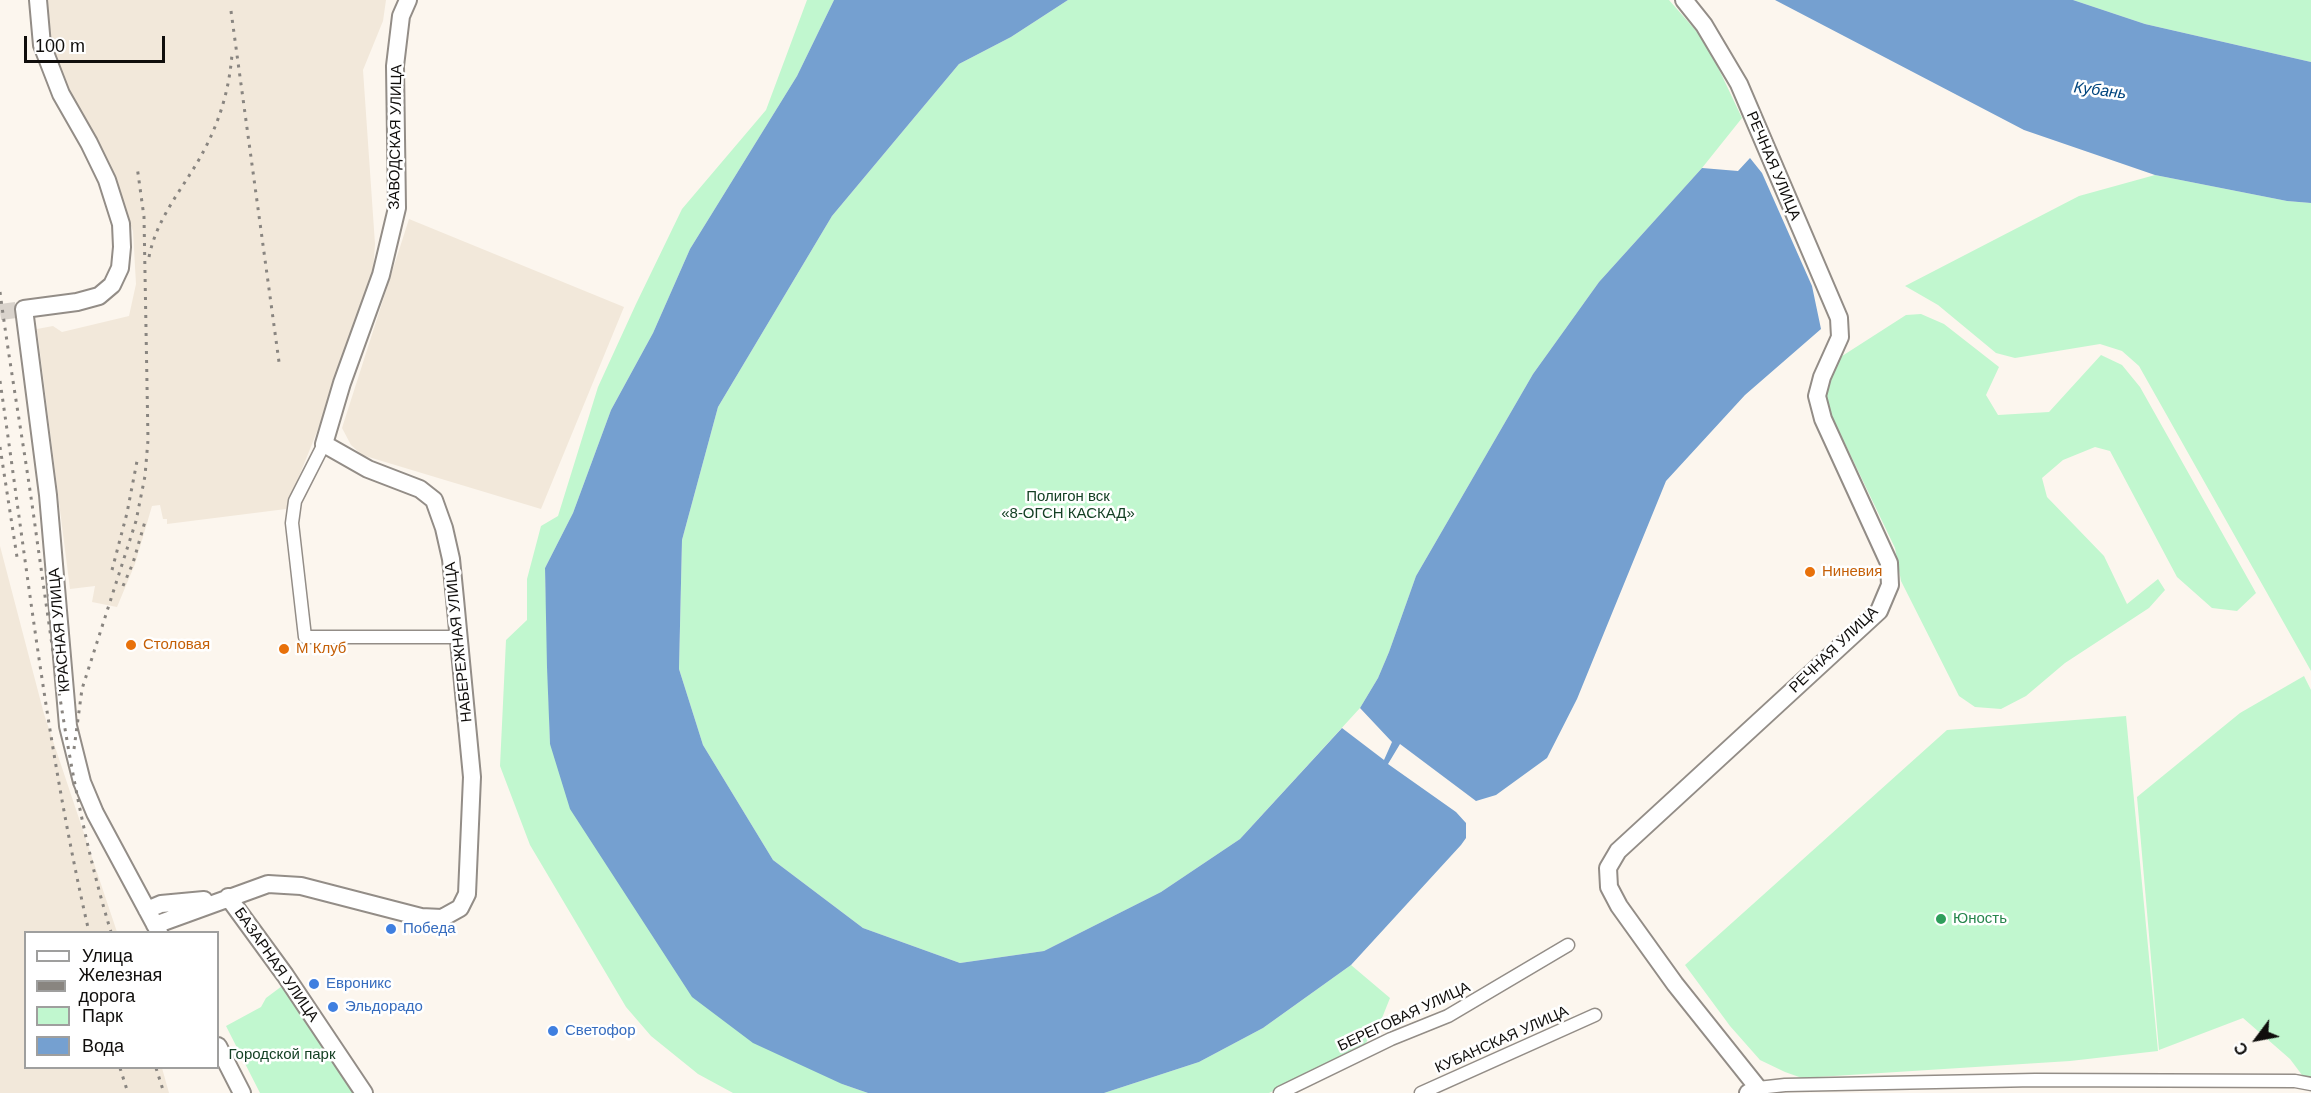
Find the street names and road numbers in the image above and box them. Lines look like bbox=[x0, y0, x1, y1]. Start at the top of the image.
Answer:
street label: ЗАВОДСКАЯ УЛИЦА bbox=[386, 64, 406, 210]
street label: РЕЧНАЯ УЛИЦА bbox=[1742, 109, 1804, 223]
street label: НАБЕРЕЖНАЯ УЛИЦА bbox=[442, 561, 476, 723]
street label: КРАСНАЯ УЛИЦА bbox=[46, 567, 74, 693]
street label: РЕЧНАЯ УЛИЦА bbox=[1786, 603, 1882, 697]
street label: БАЗАРНАЯ УЛИЦА bbox=[230, 905, 322, 1025]
street label: БЕРЕГОВАЯ УЛИЦА bbox=[1335, 978, 1473, 1056]
street label: КУБАНСКАЯ УЛИЦА bbox=[1433, 1002, 1571, 1078]

